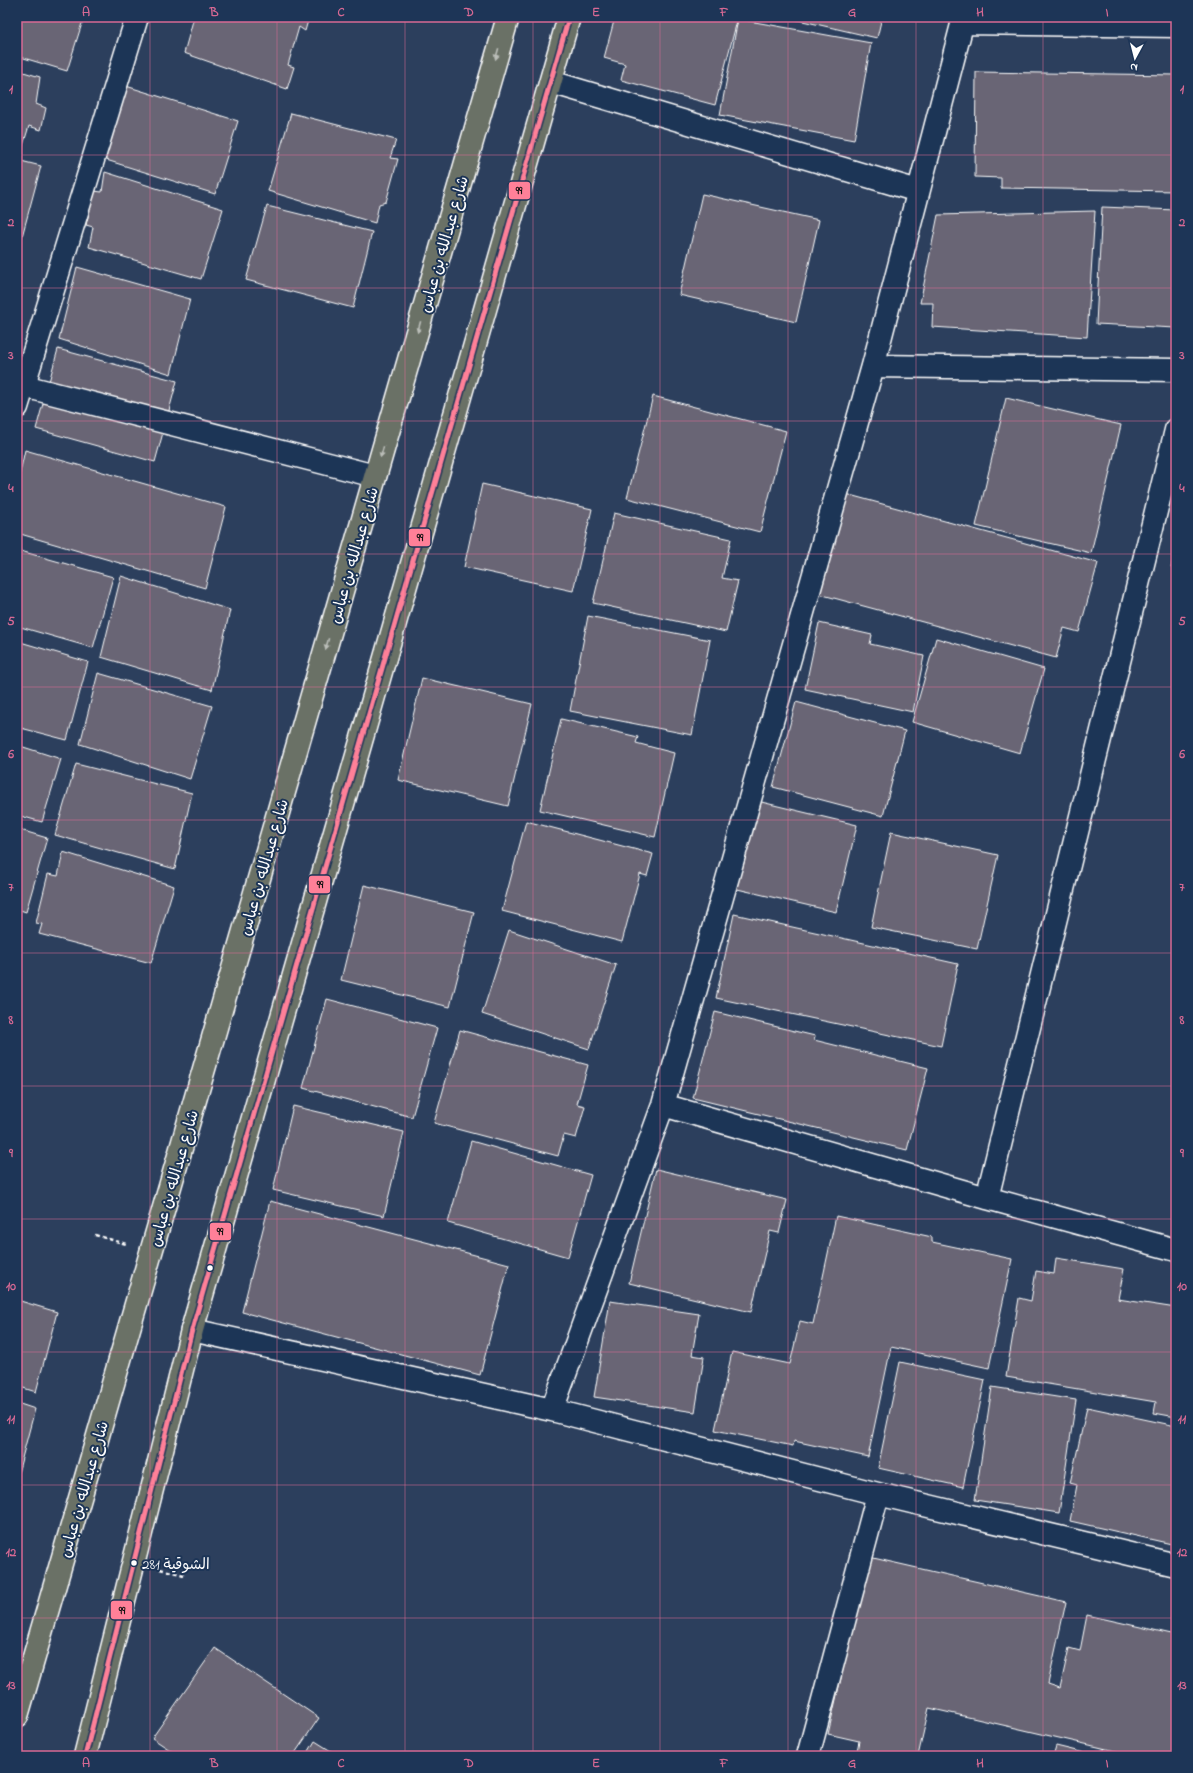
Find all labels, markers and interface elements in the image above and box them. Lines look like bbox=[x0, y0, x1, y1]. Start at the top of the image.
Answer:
text: A bbox=[82, 3, 90, 22]
text: B bbox=[209, 3, 219, 22]
text: C bbox=[337, 3, 345, 22]
text: D bbox=[463, 3, 474, 22]
text: E bbox=[592, 3, 600, 22]
text: F bbox=[719, 3, 729, 22]
text: G bbox=[848, 3, 856, 22]
text: H bbox=[976, 3, 984, 22]
text: I bbox=[1105, 3, 1109, 22]
north arrow bbox=[1115, 38, 1155, 78]
one-way arrow bbox=[494, 49, 500, 61]
text: N bbox=[1129, 59, 1139, 75]
text: 1 bbox=[9, 80, 14, 99]
text: 1 bbox=[1180, 80, 1185, 99]
street label: شارع عبدالله بن عباس bbox=[414, 173, 476, 316]
line badge: 99 bbox=[508, 181, 531, 200]
text: 99 bbox=[515, 183, 523, 199]
text: 2 bbox=[7, 213, 15, 232]
text: 2 bbox=[1178, 213, 1186, 232]
one-way arrow bbox=[415, 321, 421, 334]
text: 3 bbox=[7, 346, 14, 365]
text: 3 bbox=[1178, 346, 1185, 365]
one-way arrow bbox=[379, 446, 385, 459]
text: 4 bbox=[7, 479, 14, 498]
text: 4 bbox=[1178, 479, 1185, 498]
street label: شارع عبدالله بن عباس bbox=[324, 484, 386, 627]
line badge: 99 bbox=[408, 528, 431, 547]
text: 99 bbox=[416, 530, 424, 546]
text: 5 bbox=[7, 612, 15, 631]
text: 5 bbox=[1178, 612, 1186, 631]
one-way arrow bbox=[324, 639, 330, 651]
text: 6 bbox=[7, 745, 14, 764]
text: 6 bbox=[1178, 745, 1185, 764]
street label: شارع عبدالله بن عباس bbox=[234, 796, 296, 939]
line badge: 99 bbox=[308, 875, 331, 894]
text: 99 bbox=[316, 877, 324, 893]
text: 7 bbox=[8, 878, 14, 897]
text: 7 bbox=[1179, 878, 1185, 897]
text: 8 bbox=[8, 1011, 14, 1030]
text: 8 bbox=[1179, 1011, 1185, 1030]
street label: شارع عبدالله بن عباس bbox=[144, 1107, 206, 1250]
text: 9 bbox=[8, 1144, 14, 1163]
text: 9 bbox=[1179, 1144, 1185, 1163]
line badge: 99 bbox=[209, 1222, 232, 1241]
text: 99 bbox=[216, 1224, 224, 1240]
unlabelled marker bbox=[205, 1263, 215, 1273]
text: 10 bbox=[6, 1277, 16, 1296]
text: 10 bbox=[1177, 1277, 1187, 1296]
text: 11 bbox=[7, 1410, 16, 1429]
text: 11 bbox=[1178, 1410, 1187, 1429]
street label: شارع عبدالله بن عباس bbox=[54, 1418, 116, 1561]
text: 12 bbox=[6, 1543, 17, 1562]
text: 12 bbox=[1177, 1543, 1188, 1562]
place label: الشوقية 281 bbox=[142, 1554, 210, 1576]
marker: الشوقية 281 bbox=[129, 1558, 139, 1568]
line badge: 99 bbox=[110, 1600, 133, 1620]
text: 99 bbox=[118, 1603, 126, 1619]
text: 13 bbox=[6, 1676, 16, 1695]
text: 13 bbox=[1177, 1676, 1187, 1695]
text: A bbox=[82, 1754, 90, 1773]
text: B bbox=[209, 1754, 219, 1773]
text: C bbox=[337, 1754, 345, 1773]
text: D bbox=[463, 1754, 474, 1773]
text: E bbox=[592, 1754, 600, 1773]
text: F bbox=[719, 1754, 729, 1773]
text: G bbox=[848, 1754, 856, 1773]
text: H bbox=[976, 1754, 984, 1773]
text: I bbox=[1105, 1754, 1109, 1773]

